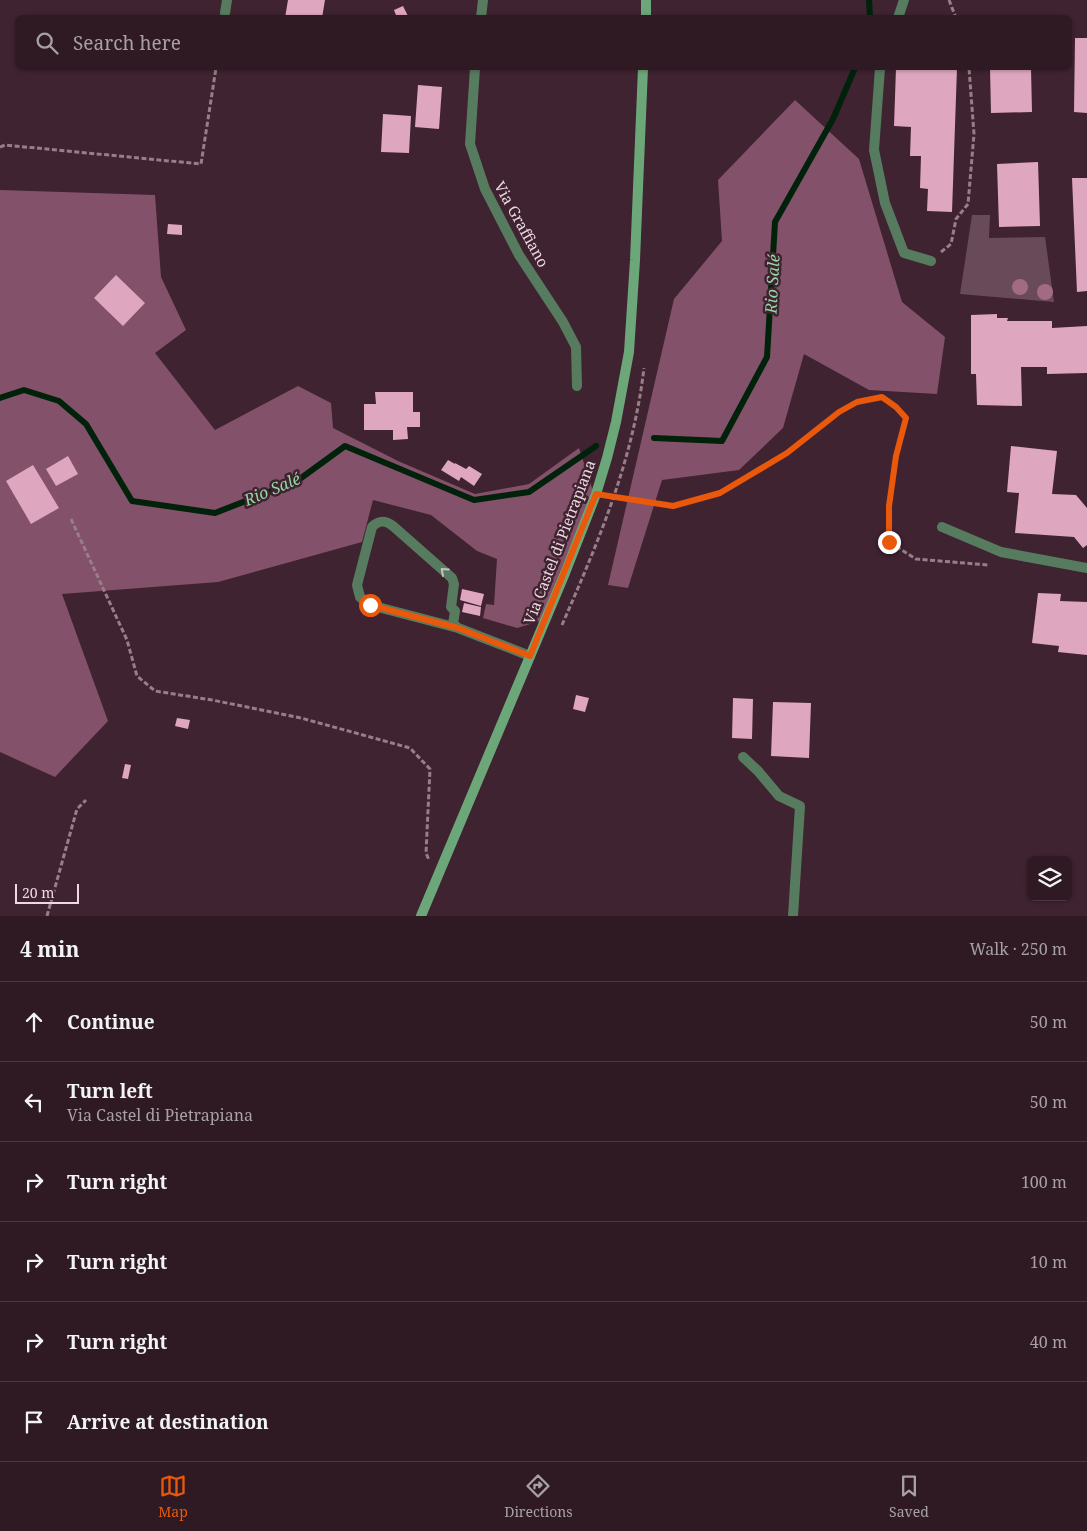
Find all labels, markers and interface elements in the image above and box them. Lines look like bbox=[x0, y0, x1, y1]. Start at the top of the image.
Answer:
search box bbox=[15, 15, 1072, 70]
icon: search bbox=[33, 29, 61, 57]
text: Search here bbox=[73, 30, 181, 56]
street label: Via Graffiano bbox=[490, 178, 554, 270]
water label: Rio Salé bbox=[759, 253, 785, 315]
street label: Via Castel di Pietrapiana bbox=[518, 457, 600, 627]
water label: Rio Salé bbox=[239, 467, 305, 511]
route end bbox=[878, 531, 901, 554]
one-way arrow bbox=[441, 568, 450, 577]
route start bbox=[359, 594, 382, 617]
map controls bbox=[1027, 856, 1072, 901]
button: layers bbox=[1027, 856, 1072, 901]
scale bar bbox=[15, 881, 79, 904]
text: 20 m bbox=[22, 883, 55, 902]
text: 4 min bbox=[20, 935, 79, 963]
text: Walk · 250 m bbox=[970, 938, 1067, 960]
icon: ahead bbox=[20, 1008, 48, 1036]
text: Continue bbox=[67, 1009, 155, 1035]
text: 50 m bbox=[1030, 1011, 1067, 1033]
text: Turn left bbox=[67, 1078, 153, 1104]
icon: left bbox=[20, 1088, 48, 1116]
text: 50 m bbox=[1030, 1091, 1067, 1113]
text: Via Castel di Pietrapiana bbox=[67, 1104, 253, 1126]
icon: right bbox=[20, 1168, 48, 1196]
text: Turn right bbox=[67, 1169, 167, 1195]
text: 100 m bbox=[1021, 1171, 1067, 1193]
icon: right bbox=[20, 1248, 48, 1276]
text: Turn right bbox=[67, 1249, 167, 1275]
text: 10 m bbox=[1030, 1251, 1067, 1273]
icon: right bbox=[20, 1328, 48, 1356]
text: Turn right bbox=[67, 1329, 167, 1355]
text: 40 m bbox=[1030, 1331, 1067, 1353]
icon: arrive bbox=[20, 1408, 48, 1436]
text: Arrive at destination bbox=[67, 1409, 269, 1435]
tab: Map bbox=[158, 1472, 188, 1521]
tab: Directions bbox=[504, 1472, 573, 1521]
tab: Saved bbox=[889, 1472, 929, 1521]

